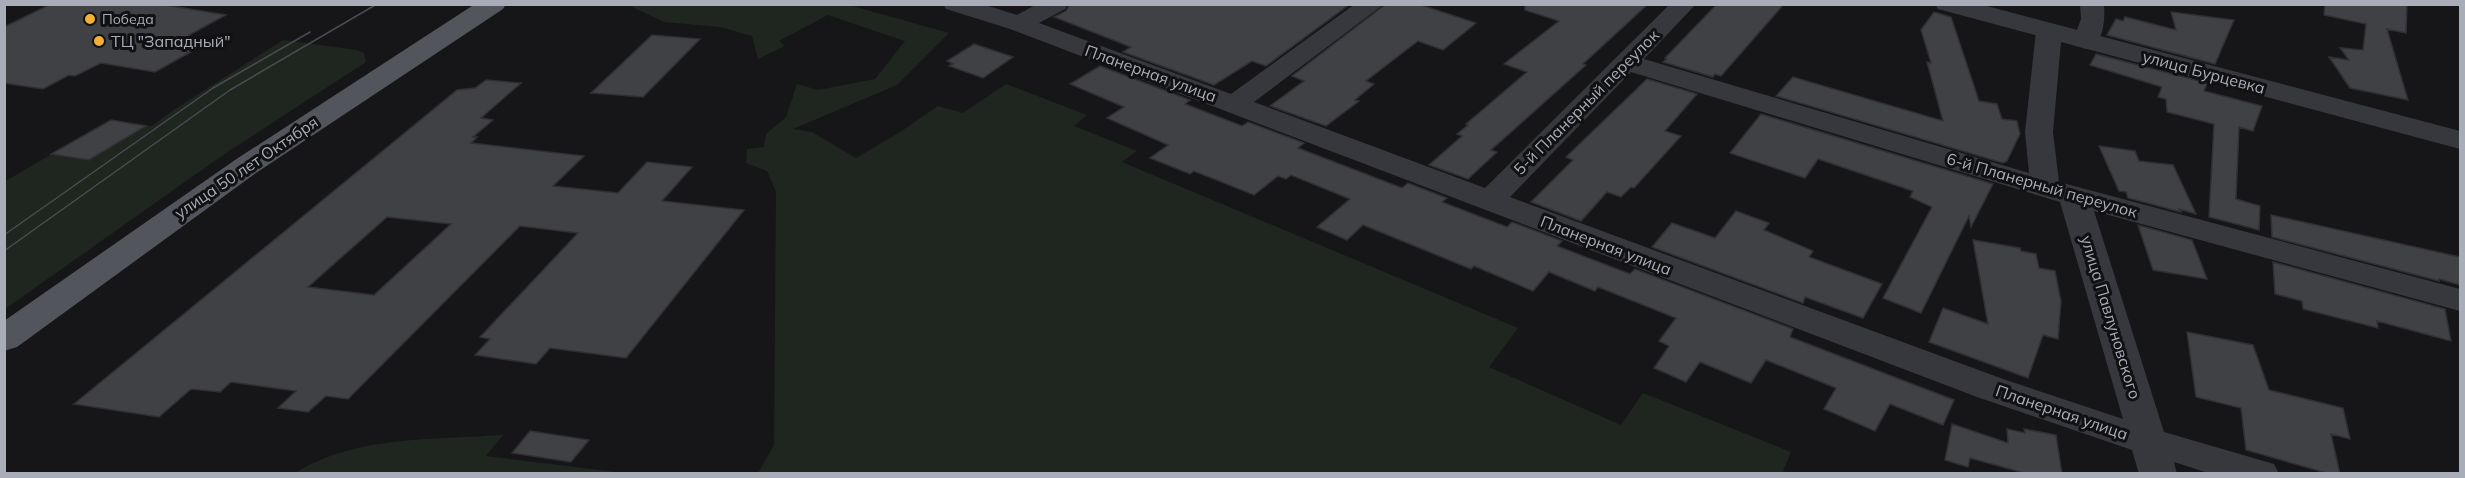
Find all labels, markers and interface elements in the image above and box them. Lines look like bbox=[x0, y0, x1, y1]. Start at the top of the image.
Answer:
place label: Победа bbox=[102, 10, 154, 28]
marker: Победа bbox=[83, 12, 97, 26]
street label: 5-й Планерный переулок bbox=[1509, 25, 1663, 179]
place label: ТЦ "Западный" bbox=[111, 31, 230, 51]
marker: ТЦ "Западный" bbox=[92, 34, 106, 48]
street label: Планерная улица bbox=[1083, 40, 1219, 106]
street label: улица Бурцевка bbox=[2141, 46, 2267, 98]
street label: улица 50 лет Октября bbox=[170, 112, 322, 222]
street label: 6-й Планерный переулок bbox=[1944, 148, 2140, 222]
street label: Планерная улица bbox=[1538, 211, 1674, 279]
street label: улица Павлуновского bbox=[2077, 233, 2145, 401]
street label: Планерная улица bbox=[1993, 380, 2131, 444]

